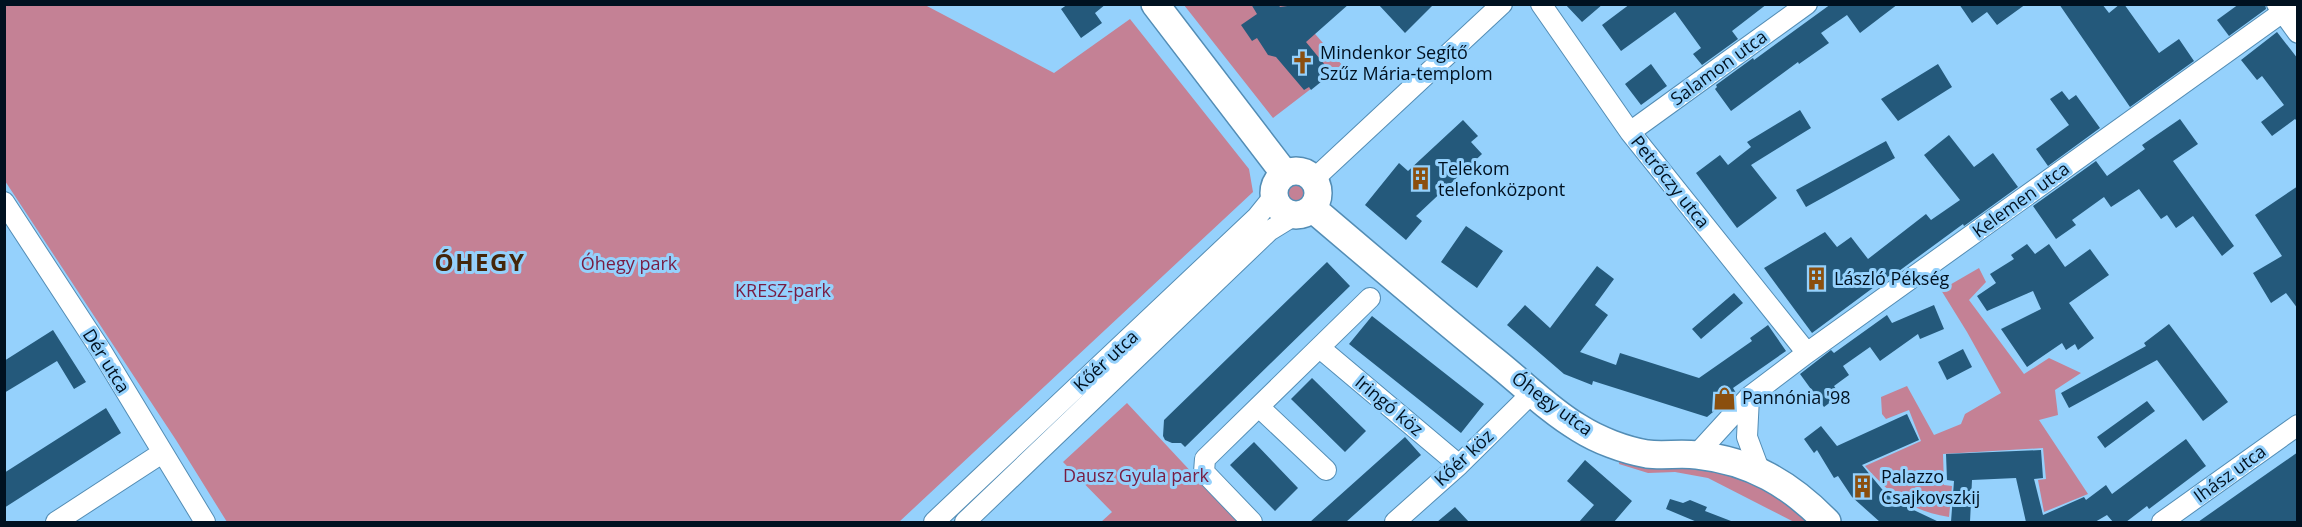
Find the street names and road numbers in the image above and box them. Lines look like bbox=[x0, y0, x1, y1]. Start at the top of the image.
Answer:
street label: Salamon utca bbox=[1665, 24, 1771, 110]
street label: Petrőczy utca bbox=[1626, 130, 1715, 233]
street label: Kelemen utca bbox=[1967, 156, 2074, 243]
street label: Dér utca bbox=[78, 324, 136, 397]
street label: Kőér utca bbox=[1068, 324, 1143, 396]
street label: Óhegy utca bbox=[1507, 366, 1598, 441]
street label: Iringó köz bbox=[1351, 370, 1429, 441]
street label: Kőér köz bbox=[1429, 424, 1498, 491]
street label: Ihász utca bbox=[2188, 439, 2270, 508]

